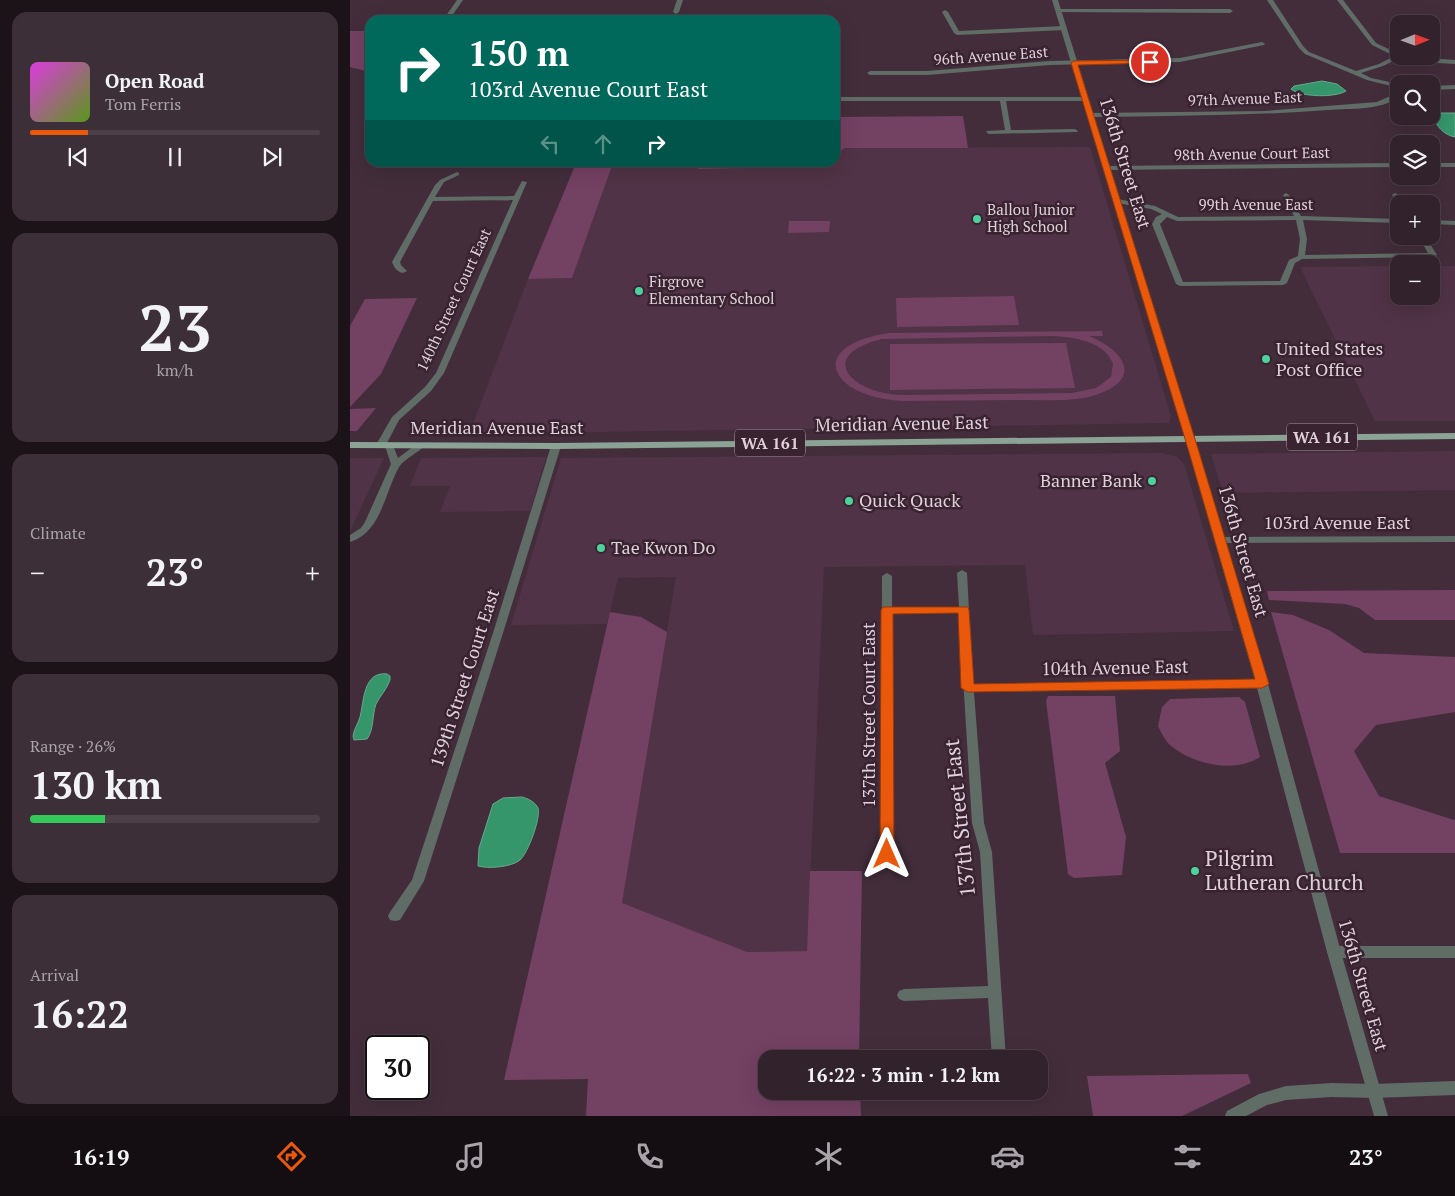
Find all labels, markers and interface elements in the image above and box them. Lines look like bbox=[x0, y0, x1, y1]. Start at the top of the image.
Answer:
north arrow bbox=[1390, 15, 1440, 65]
map controls bbox=[1390, 15, 1440, 305]
text: 150 m bbox=[468, 30, 569, 76]
icon: right bbox=[385, 35, 450, 100]
street label: 96th Avenue East bbox=[933, 41, 1049, 69]
pin bbox=[1129, 41, 1171, 83]
icon: arrive bbox=[1136, 48, 1164, 76]
text: Open Road bbox=[105, 68, 205, 93]
text: 103rd Avenue Court East bbox=[468, 74, 708, 103]
button: search bbox=[1390, 75, 1440, 125]
street label: 97th Avenue East bbox=[1188, 86, 1303, 110]
text: Tom Ferris bbox=[105, 93, 181, 115]
street label: 136th Street East bbox=[1094, 94, 1158, 232]
icon: left bbox=[536, 130, 564, 158]
icon: ahead bbox=[589, 130, 617, 158]
icon: right bbox=[642, 130, 670, 158]
button: layers bbox=[1390, 135, 1440, 185]
street label: 98th Avenue Court East bbox=[1174, 142, 1331, 164]
icon: previous bbox=[64, 143, 92, 171]
icon: pause bbox=[161, 143, 189, 171]
icon: next bbox=[258, 143, 286, 171]
street label: 99th Avenue East bbox=[1199, 194, 1314, 214]
button: + bbox=[1390, 195, 1440, 245]
place label: Ballou Junior High School bbox=[987, 199, 1075, 236]
marker: Ballou Junior High School bbox=[971, 213, 983, 225]
street label: 140th Street Court East bbox=[411, 225, 495, 374]
button: − bbox=[1390, 255, 1440, 305]
place label: Firgrove Elementary School bbox=[649, 271, 775, 308]
text: 23 bbox=[138, 283, 212, 370]
marker: Firgrove Elementary School bbox=[633, 285, 645, 297]
place label: United States Post Office bbox=[1276, 336, 1383, 381]
marker: United States Post Office bbox=[1260, 353, 1272, 365]
text: km/h bbox=[157, 359, 193, 381]
street label: Meridian Avenue East bbox=[815, 409, 989, 437]
street label: Meridian Avenue East bbox=[410, 415, 584, 439]
road number: WA 161 bbox=[1287, 424, 1357, 451]
road number: WA 161 bbox=[735, 429, 805, 456]
place label: Banner Bank bbox=[1040, 468, 1143, 492]
marker: Banner Bank bbox=[1146, 475, 1158, 487]
street label: 136th Street East bbox=[1214, 482, 1274, 620]
place label: Quick Quack bbox=[859, 488, 961, 512]
marker: Quick Quack bbox=[843, 495, 855, 507]
street label: 103rd Avenue East bbox=[1263, 510, 1411, 534]
text: Climate bbox=[30, 522, 86, 544]
place label: Tae Kwon Do bbox=[611, 535, 715, 559]
marker: Tae Kwon Do bbox=[595, 542, 607, 554]
text: 23° bbox=[146, 547, 204, 597]
text: − bbox=[30, 554, 45, 591]
text: + bbox=[305, 554, 320, 591]
street label: 139th Street Court East bbox=[424, 585, 504, 770]
street label: 137th Street Court East bbox=[856, 622, 880, 808]
street label: 104th Avenue East bbox=[1041, 654, 1189, 680]
text: Range · 26% bbox=[30, 735, 116, 757]
street label: 137th Street East bbox=[937, 738, 981, 899]
text: 130 km bbox=[30, 760, 162, 810]
position arrow bbox=[860, 827, 912, 879]
place label: Pilgrim Lutheran Church bbox=[1205, 844, 1364, 896]
marker: Pilgrim Lutheran Church bbox=[1189, 865, 1201, 877]
street label: 136th Street East bbox=[1334, 916, 1394, 1054]
text: Arrival bbox=[30, 964, 79, 986]
text: 16:22 bbox=[30, 989, 129, 1039]
speed limit sign: 30 bbox=[365, 1035, 430, 1100]
text: 16:22 · 3 min · 1.2 km bbox=[806, 1062, 1000, 1087]
icon: directions bbox=[274, 1139, 309, 1174]
icon: music bbox=[453, 1139, 488, 1174]
icon: phone bbox=[632, 1139, 667, 1174]
icon: climate bbox=[811, 1139, 846, 1174]
icon: car bbox=[990, 1139, 1025, 1174]
icon: filters bbox=[1170, 1139, 1205, 1174]
text: 16:19 bbox=[72, 1142, 129, 1171]
text: 23° bbox=[1349, 1142, 1383, 1171]

